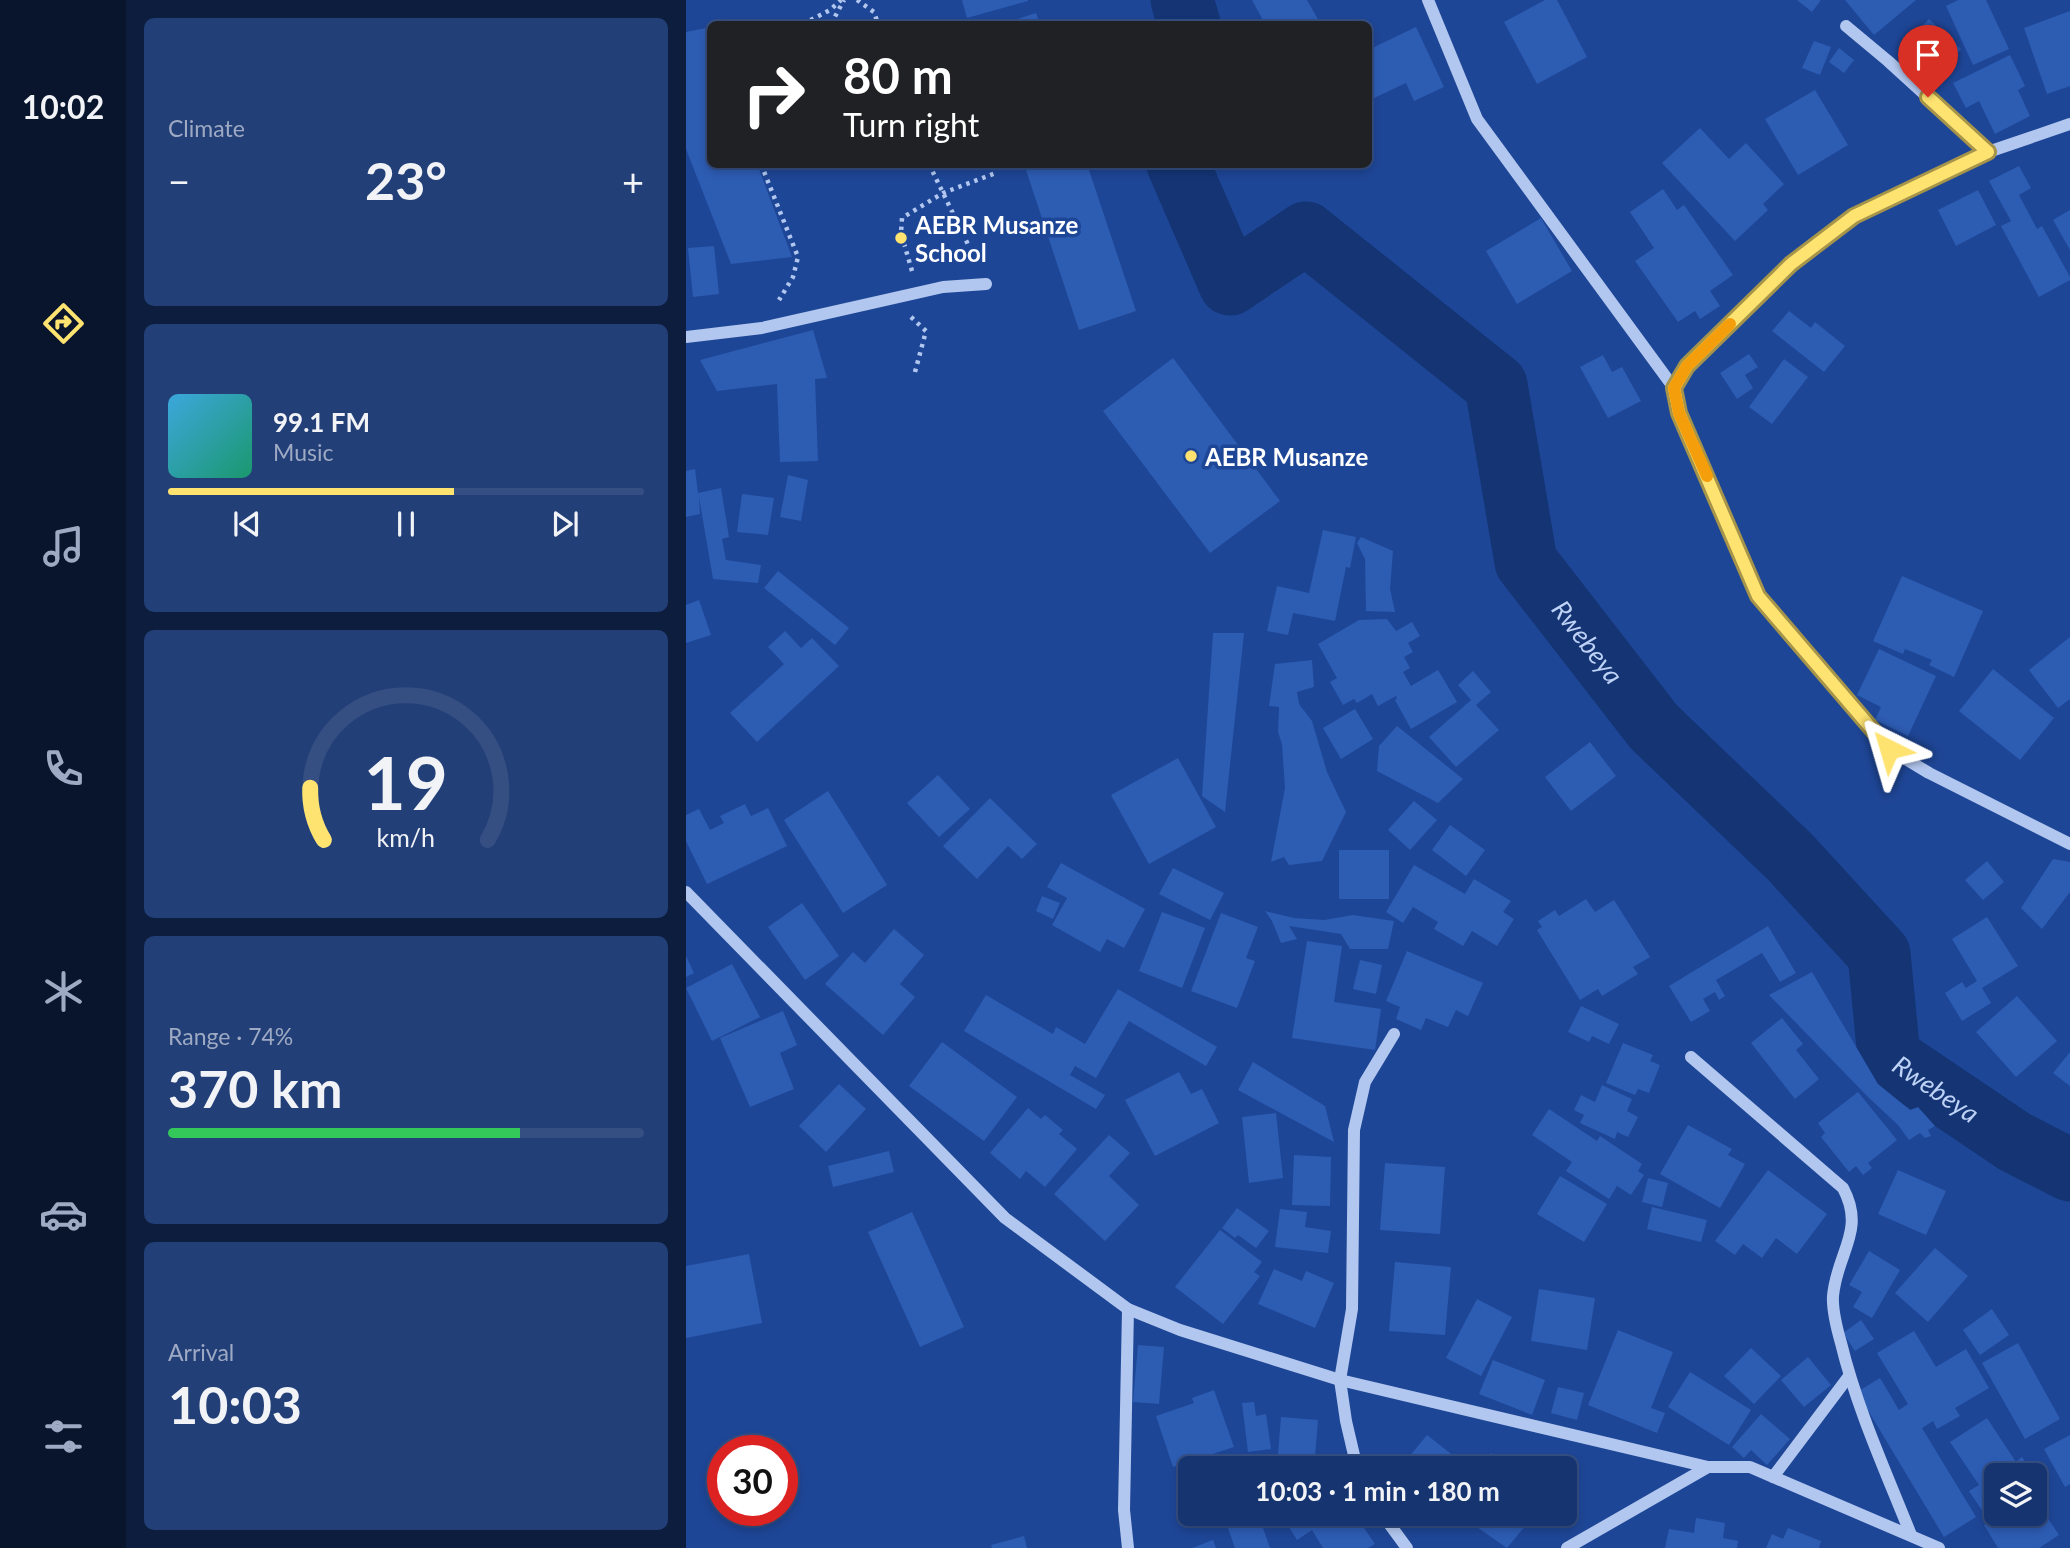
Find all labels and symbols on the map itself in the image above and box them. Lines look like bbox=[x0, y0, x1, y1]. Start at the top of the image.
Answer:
pin bbox=[1898, 25, 1958, 97]
place label: AEBR Musanze School bbox=[914, 210, 1079, 267]
marker: AEBR Musanze School bbox=[893, 230, 909, 246]
place label: AEBR Musanze bbox=[1204, 442, 1369, 471]
marker: AEBR Musanze bbox=[1183, 448, 1199, 464]
water label: Rwebeya bbox=[1545, 593, 1630, 690]
position arrow bbox=[1852, 712, 1926, 786]
water label: Rwebeya bbox=[1887, 1048, 1985, 1129]
speed limit sign: 30 bbox=[707, 1435, 798, 1526]

